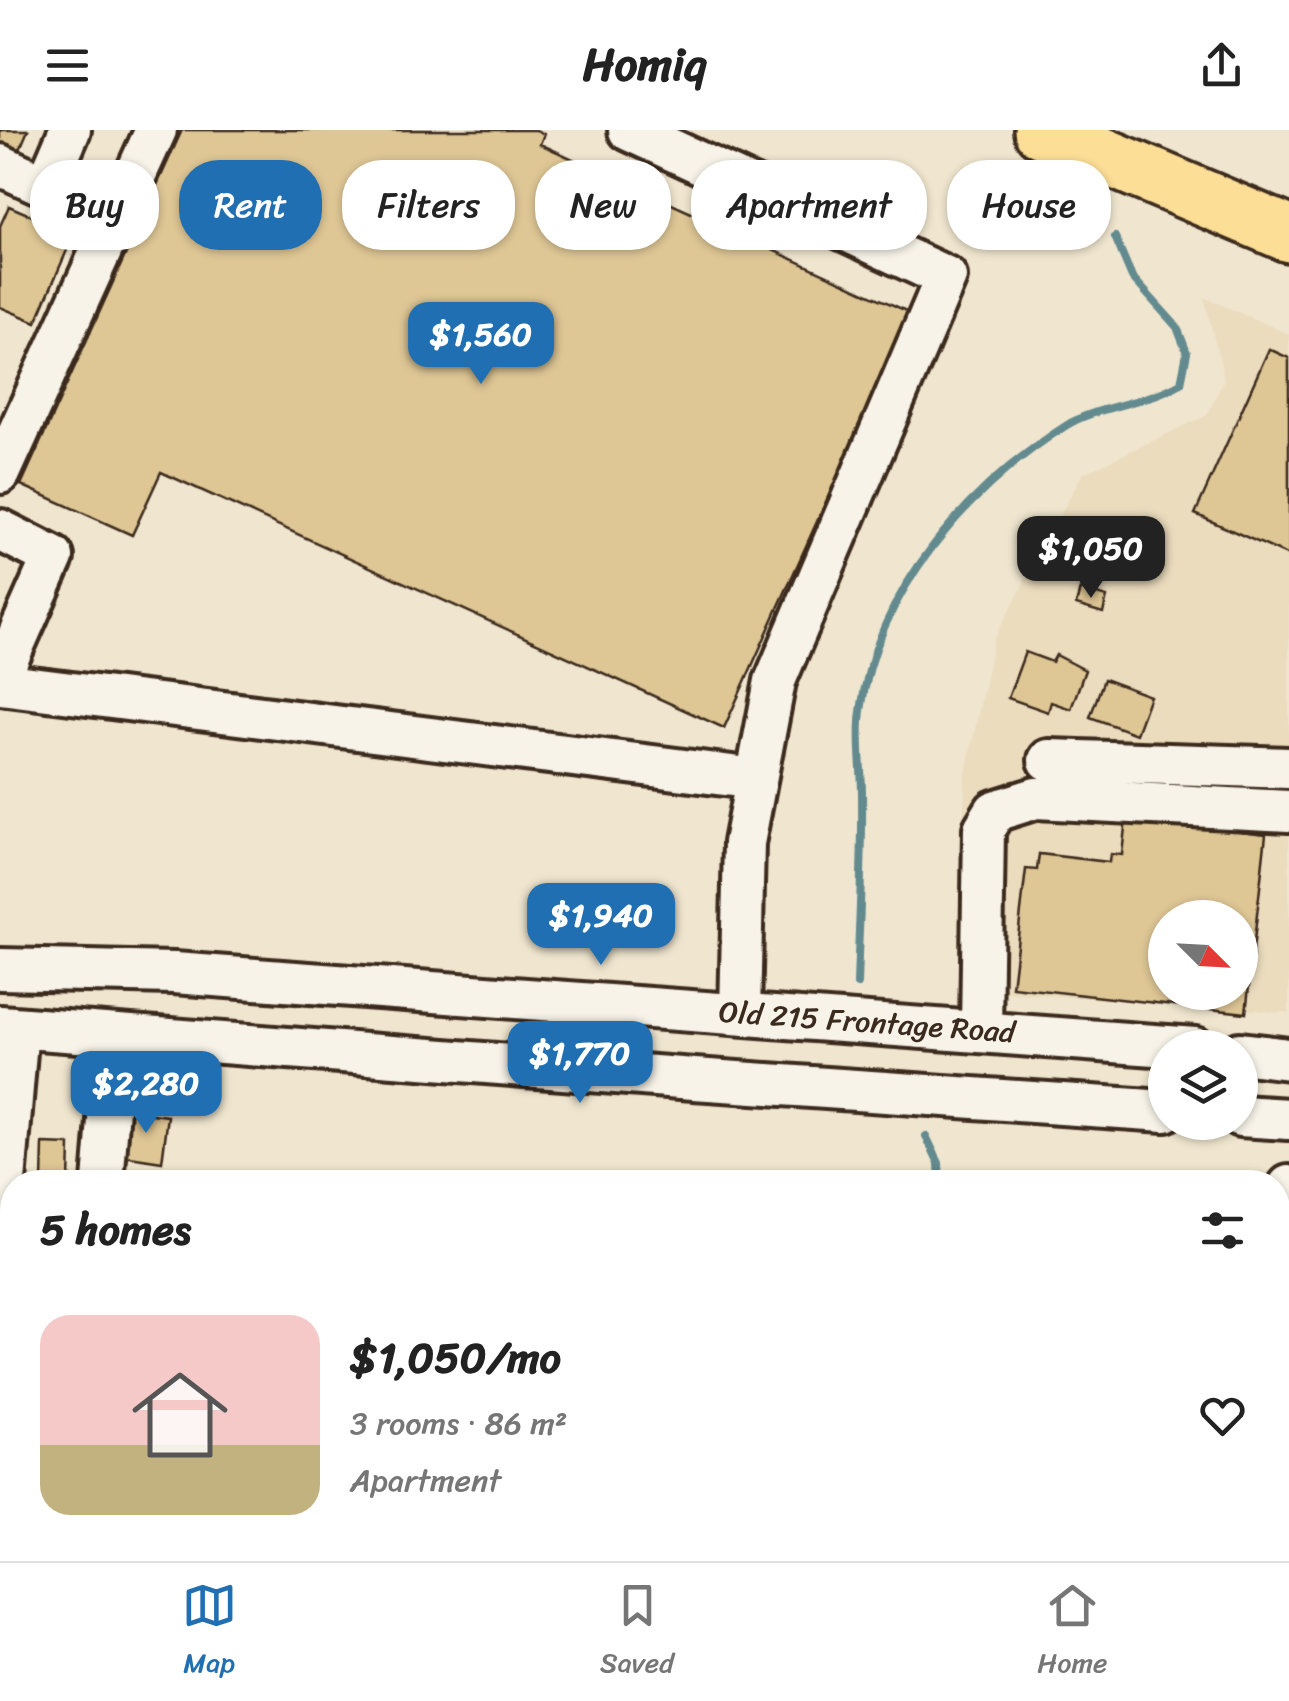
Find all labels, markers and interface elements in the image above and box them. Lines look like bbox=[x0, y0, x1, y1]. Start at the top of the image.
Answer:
text: Homiq bbox=[583, 25, 706, 105]
icon: menu bbox=[40, 38, 95, 93]
icon: share bbox=[1194, 38, 1249, 93]
chip: Buy bbox=[30, 160, 159, 250]
chip: Rent bbox=[179, 160, 322, 250]
chip: Filters bbox=[342, 160, 515, 250]
chip: New bbox=[535, 160, 671, 250]
chip: Apartment bbox=[691, 160, 927, 250]
chip: House bbox=[947, 160, 1111, 250]
pin: $1,560 bbox=[400, 302, 562, 387]
text: $1,560 bbox=[430, 306, 532, 363]
pin: $1,050 bbox=[1010, 516, 1172, 601]
text: $1,050 bbox=[1039, 520, 1143, 577]
pin: $1,940 bbox=[520, 883, 682, 968]
text: $1,940 bbox=[549, 887, 653, 944]
north arrow bbox=[1148, 900, 1258, 1010]
map controls bbox=[1148, 900, 1258, 1140]
street label: Old 215 Frontage Road bbox=[717, 985, 1019, 1059]
pin: $1,770 bbox=[499, 1021, 661, 1106]
text: $1,770 bbox=[530, 1025, 630, 1082]
button: layers bbox=[1148, 1030, 1258, 1140]
pin: $2,280 bbox=[65, 1051, 227, 1136]
text: $2,280 bbox=[93, 1055, 199, 1112]
text: 5 homes bbox=[40, 1193, 191, 1267]
icon: filters bbox=[1195, 1203, 1250, 1258]
text: $1,050/mo bbox=[350, 1321, 561, 1395]
icon: home bbox=[120, 1355, 240, 1475]
icon: heart bbox=[1195, 1388, 1250, 1443]
text: 3 rooms · 86 m² bbox=[350, 1395, 567, 1452]
text: Apartment bbox=[350, 1452, 501, 1509]
tab: Map bbox=[182, 1578, 237, 1687]
tab: Saved bbox=[600, 1578, 674, 1687]
tab: Home bbox=[1037, 1578, 1107, 1687]

